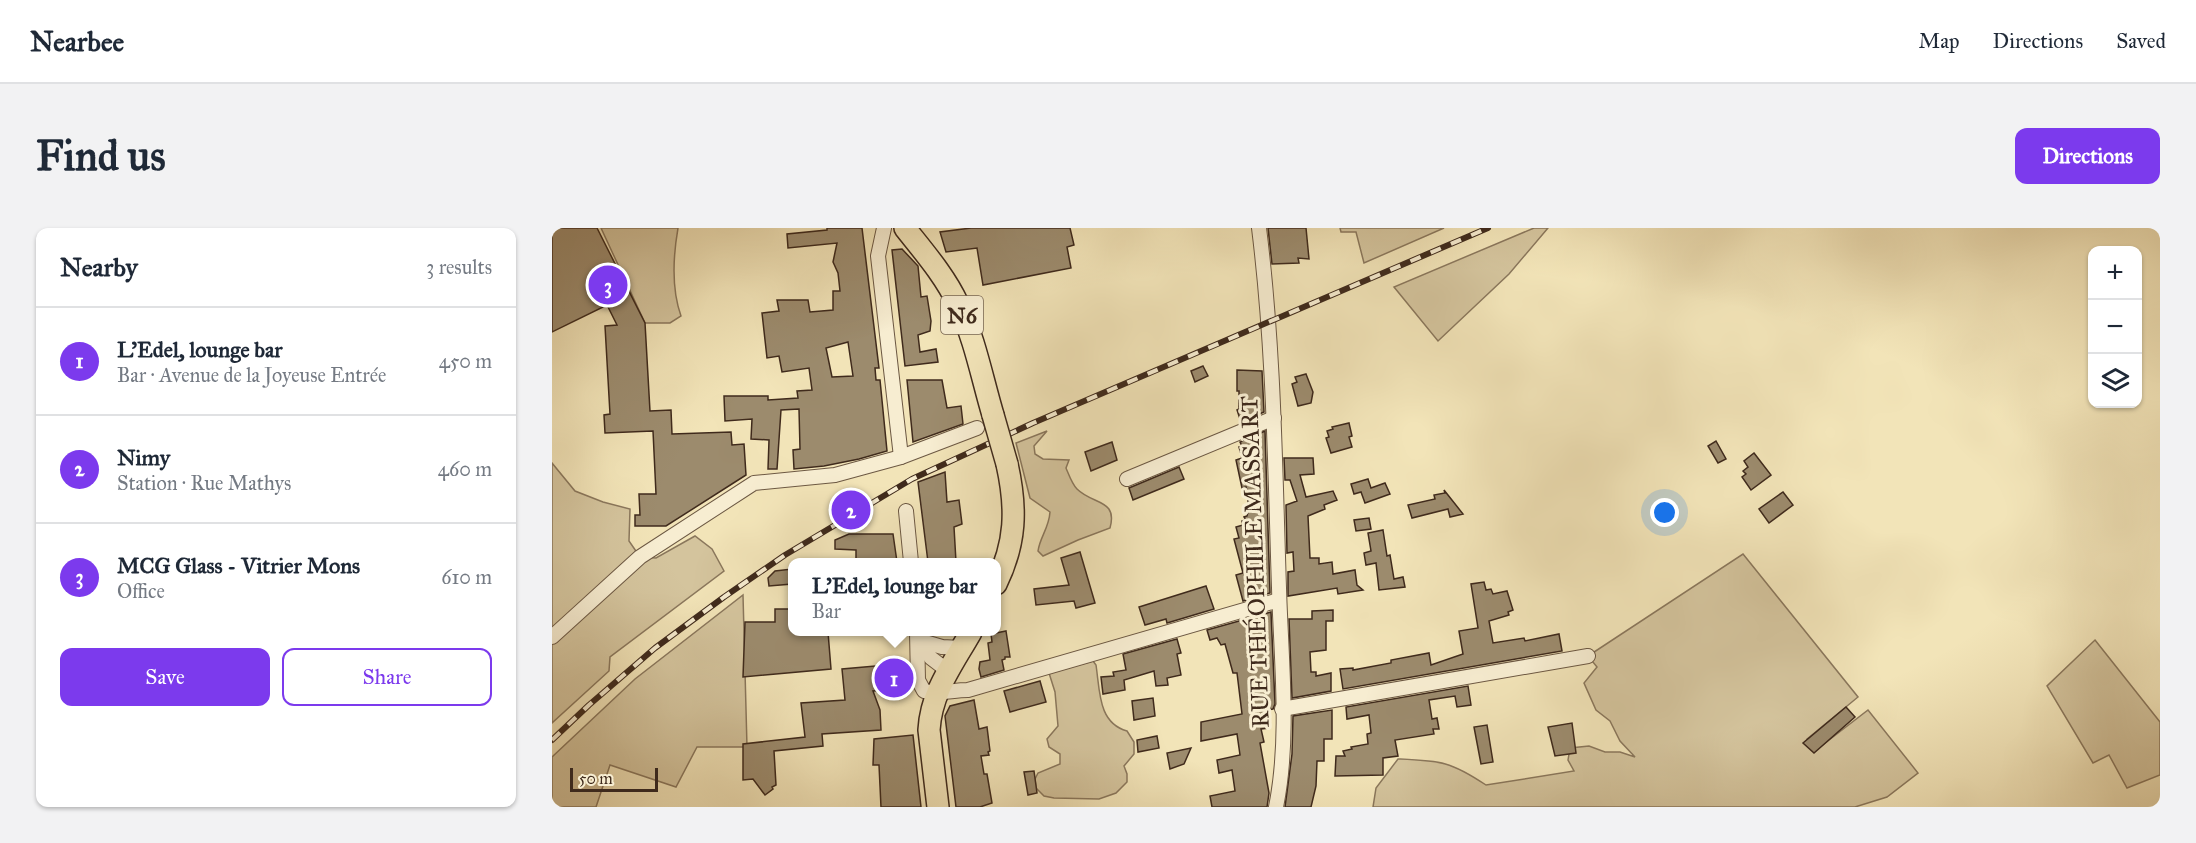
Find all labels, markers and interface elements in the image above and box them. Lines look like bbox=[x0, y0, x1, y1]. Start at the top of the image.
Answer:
text: Nearbee bbox=[30, 24, 124, 59]
text: Map bbox=[1919, 28, 1960, 54]
text: Directions bbox=[1993, 28, 2083, 54]
text: Saved bbox=[2116, 28, 2166, 54]
button: Directions bbox=[2015, 128, 2160, 184]
text: Find us bbox=[36, 130, 166, 182]
map controls bbox=[2088, 246, 2142, 408]
button: + bbox=[2088, 246, 2142, 300]
text: Nearby bbox=[60, 251, 138, 283]
text: 3 results bbox=[426, 255, 492, 279]
pin: 3 bbox=[588, 262, 628, 308]
road number: N6 bbox=[941, 296, 983, 334]
button: − bbox=[2088, 300, 2142, 354]
text: L'Edel, lounge bar bbox=[117, 336, 283, 363]
text: 1 bbox=[76, 349, 83, 373]
text: 450 m bbox=[439, 349, 492, 373]
button: layers bbox=[2088, 354, 2142, 408]
text: Bar · Avenue de la Joyeuse Entrée bbox=[117, 363, 386, 387]
street label: RUE THÉOPHILE MASSART bbox=[1234, 395, 1276, 729]
text: Nimy bbox=[117, 444, 170, 471]
text: 2 bbox=[75, 457, 84, 481]
text: 460 m bbox=[438, 457, 492, 481]
text: Station · Rue Mathys bbox=[117, 471, 291, 495]
pin: 2 bbox=[832, 488, 870, 532]
your location bbox=[1650, 498, 1679, 527]
text: MCG Glass - Vitrier Mons bbox=[117, 552, 360, 579]
popup bbox=[788, 558, 1001, 636]
text: 3 bbox=[76, 565, 84, 589]
text: 610 m bbox=[441, 565, 492, 589]
text: L'Edel, lounge bar bbox=[812, 572, 977, 599]
text: Office bbox=[117, 579, 165, 603]
text: Bar bbox=[812, 599, 841, 623]
button: Save bbox=[60, 648, 270, 706]
button: Share bbox=[282, 648, 492, 706]
pin: 1 bbox=[874, 656, 914, 700]
scale bar bbox=[570, 765, 658, 792]
text: 50 m bbox=[579, 769, 613, 788]

